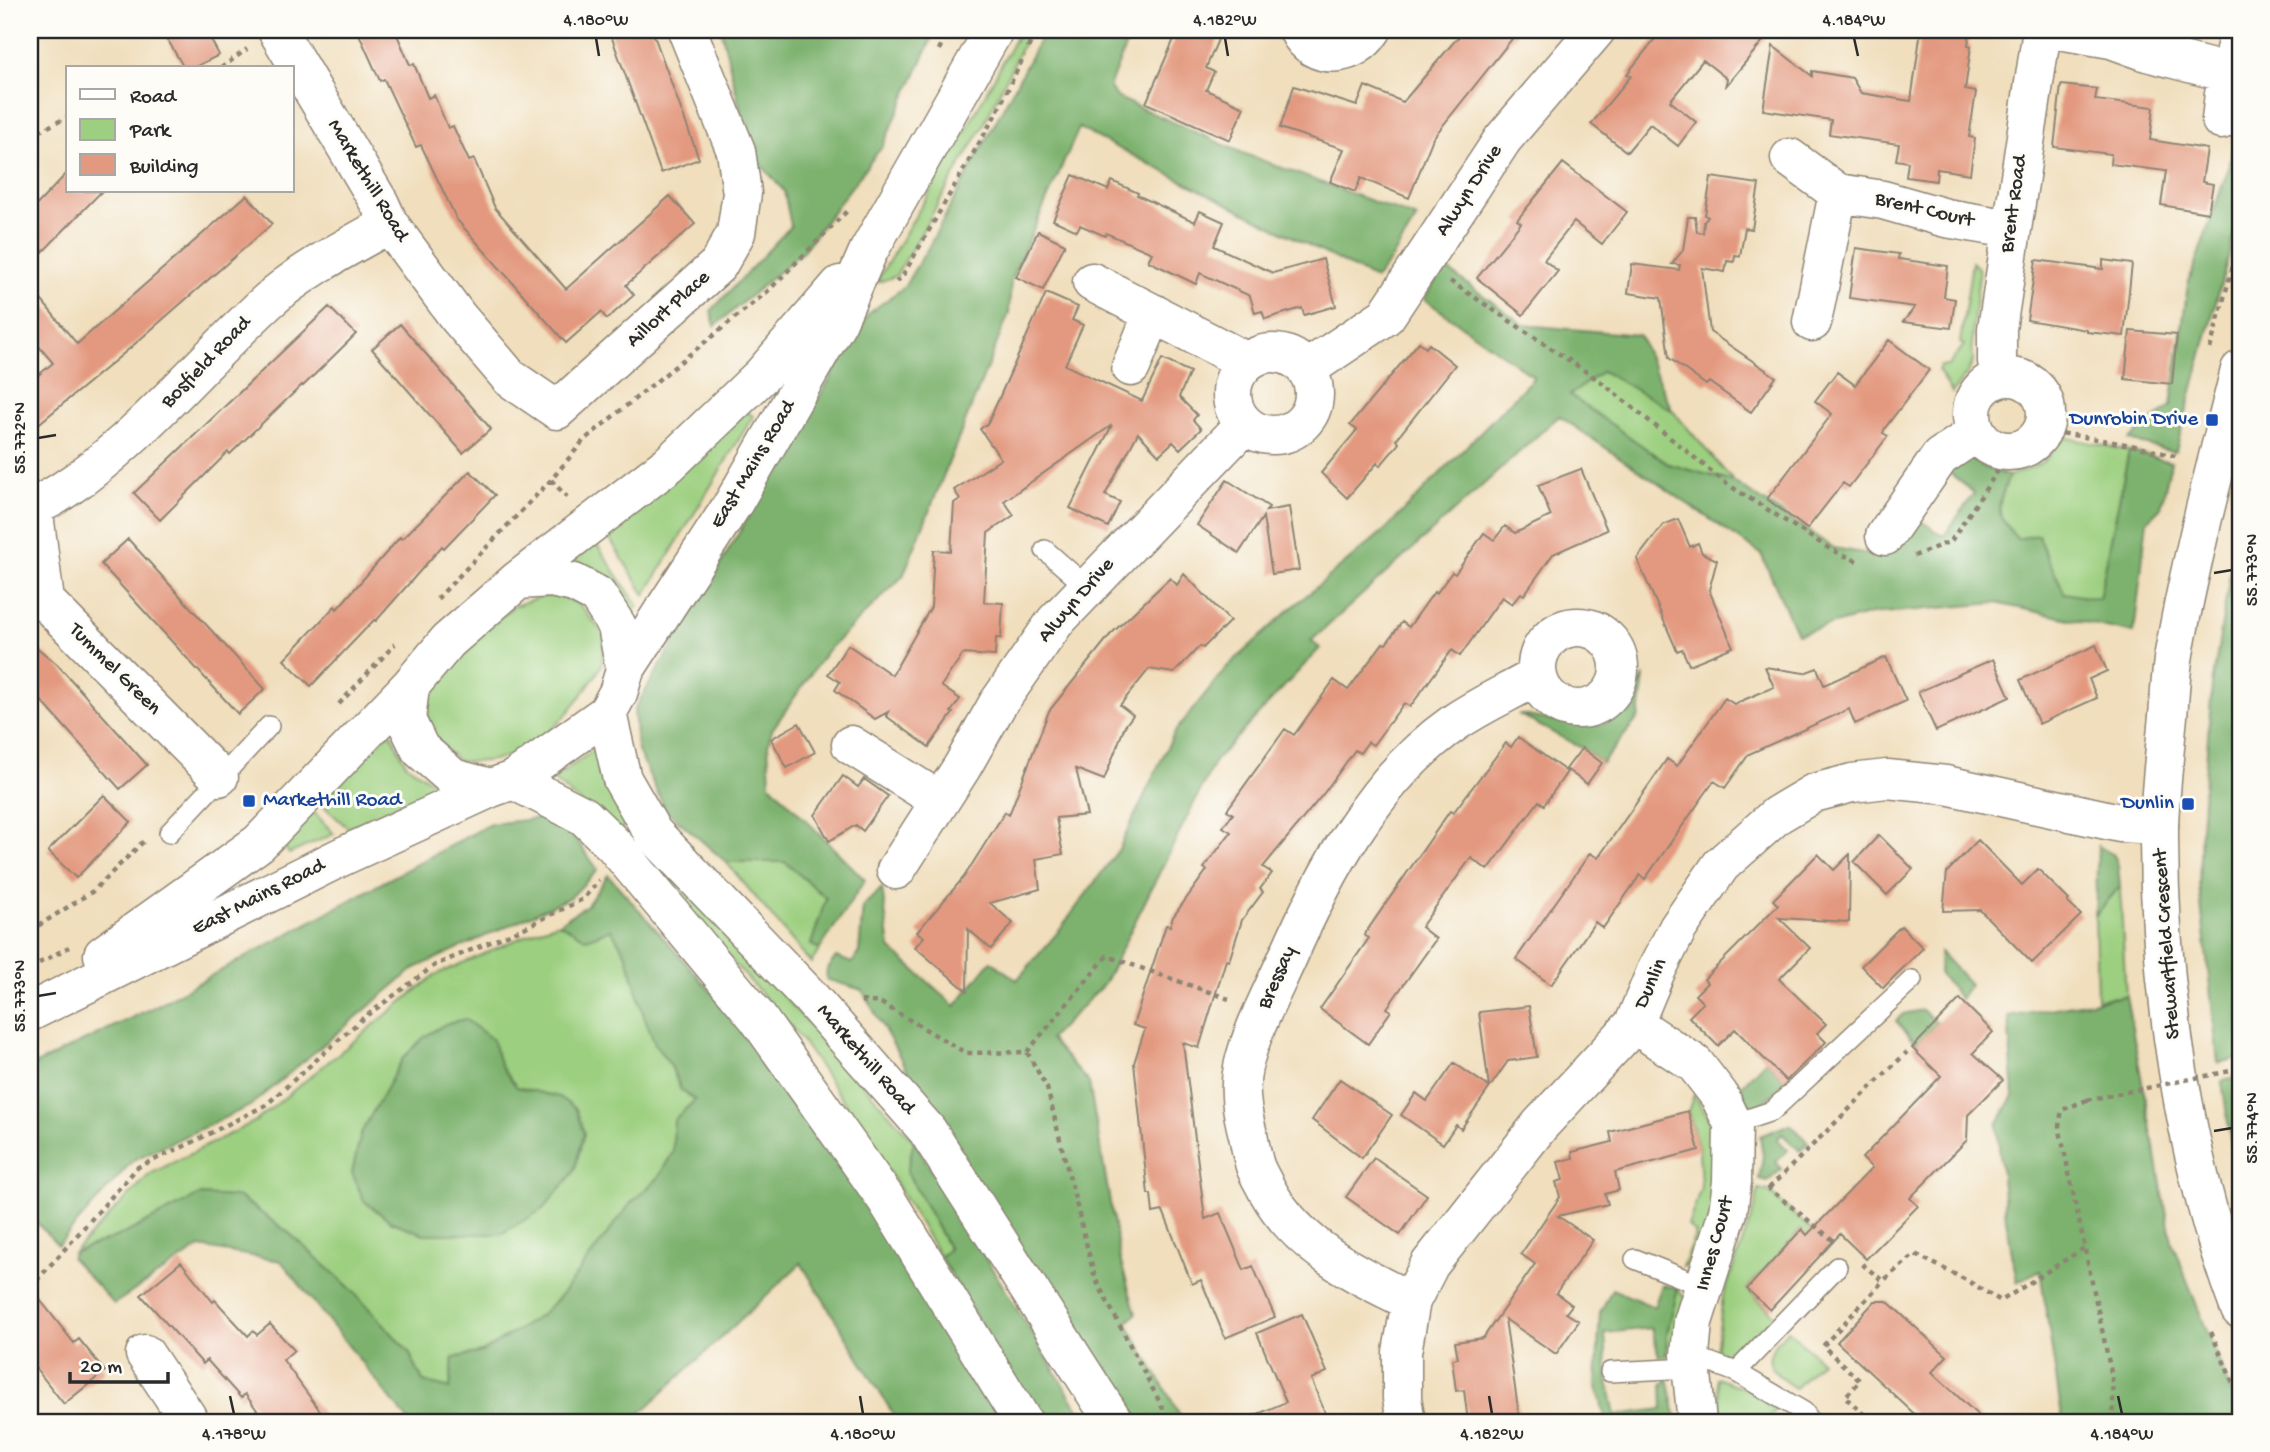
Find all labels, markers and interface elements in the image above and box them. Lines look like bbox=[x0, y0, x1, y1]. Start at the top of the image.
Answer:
text: 4.180°W bbox=[564, 11, 628, 32]
text: 4.182°W bbox=[1193, 11, 1257, 32]
text: 4.184°W bbox=[1822, 11, 1886, 32]
legend bbox=[66, 66, 294, 192]
text: Road bbox=[130, 86, 178, 111]
street label: Markethill Road bbox=[321, 115, 414, 248]
text: Park bbox=[129, 120, 173, 145]
street label: Alwyn Drive bbox=[1431, 139, 1510, 242]
street label: Brent Road bbox=[1996, 152, 2034, 255]
text: Building bbox=[129, 156, 199, 181]
street label: Brent Court bbox=[1871, 187, 1978, 235]
street label: Aillort Place bbox=[622, 265, 717, 354]
street label: Bosfield Road bbox=[156, 310, 258, 415]
street label: East Mains Road bbox=[706, 395, 803, 534]
text: 55.772°N bbox=[11, 402, 32, 474]
place label: Dunrobin Drive bbox=[2068, 408, 2199, 433]
marker: Dunrobin Drive bbox=[2204, 412, 2220, 428]
text: 55.773°N bbox=[2243, 534, 2264, 606]
street label: Alwyn Drive bbox=[1033, 553, 1121, 649]
street label: Tummel Green bbox=[62, 618, 165, 721]
place label: Markethill Road bbox=[263, 789, 403, 814]
place label: Dunlin bbox=[2119, 792, 2174, 817]
marker: Markethill Road bbox=[241, 793, 257, 809]
marker: Dunlin bbox=[2180, 796, 2196, 812]
street label: Stewartfield Crescent bbox=[2149, 846, 2187, 1040]
street label: East Mains Road bbox=[189, 853, 331, 942]
street label: Bressay bbox=[1253, 943, 1303, 1014]
street label: Dunlin bbox=[1629, 955, 1674, 1015]
text: 55.773°N bbox=[11, 960, 32, 1032]
street label: Markethill Road bbox=[810, 1000, 921, 1122]
text: 55.774°N bbox=[2243, 1092, 2264, 1164]
street label: Innes Court bbox=[1691, 1192, 1741, 1294]
scale bar bbox=[70, 1340, 168, 1384]
text: 20 m bbox=[80, 1356, 122, 1381]
text: 4.178°W bbox=[202, 1425, 266, 1446]
text: 4.180°W bbox=[831, 1425, 895, 1446]
text: 4.182°W bbox=[1460, 1425, 1524, 1446]
text: 4.184°W bbox=[2090, 1425, 2154, 1446]

